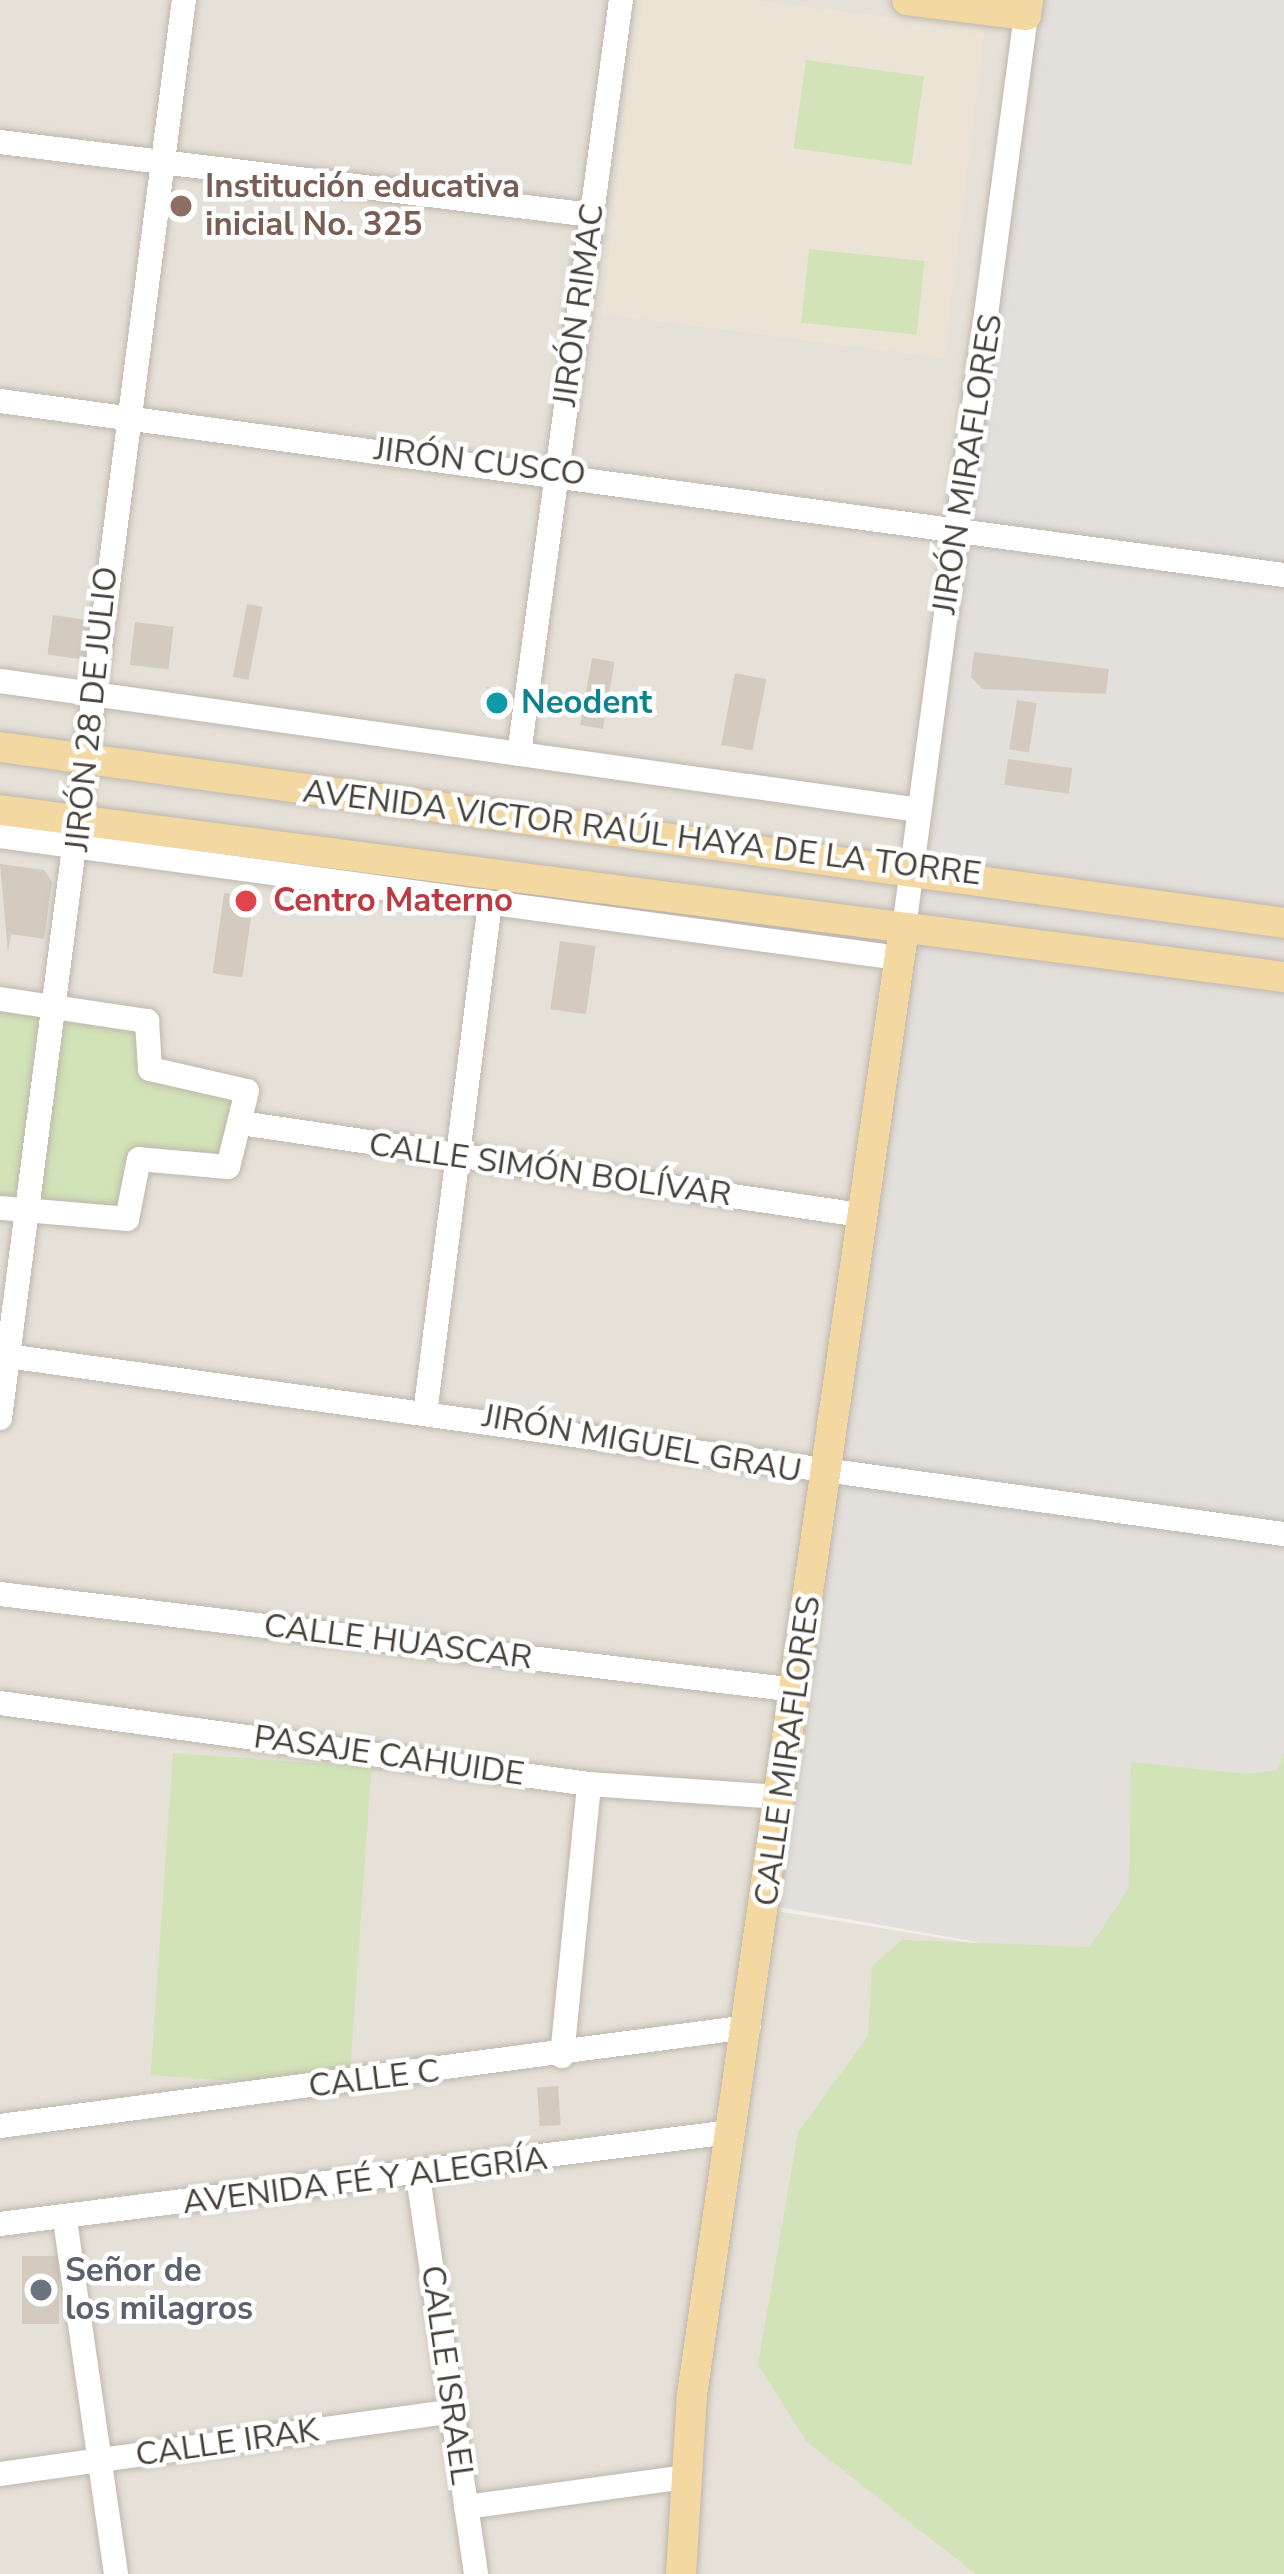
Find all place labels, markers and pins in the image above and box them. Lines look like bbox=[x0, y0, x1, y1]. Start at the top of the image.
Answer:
place label: Institución educativa inicial No. 325 bbox=[205, 167, 520, 245]
marker: Institución educativa inicial No. 325 bbox=[168, 193, 194, 219]
place label: Neodent bbox=[521, 683, 652, 723]
marker: Neodent bbox=[484, 690, 510, 716]
place label: Centro Materno bbox=[273, 881, 513, 921]
marker: Centro Materno bbox=[230, 885, 262, 917]
place label: Señor de los milagros bbox=[65, 2251, 253, 2329]
marker: Señor de los milagros bbox=[28, 2277, 54, 2303]

